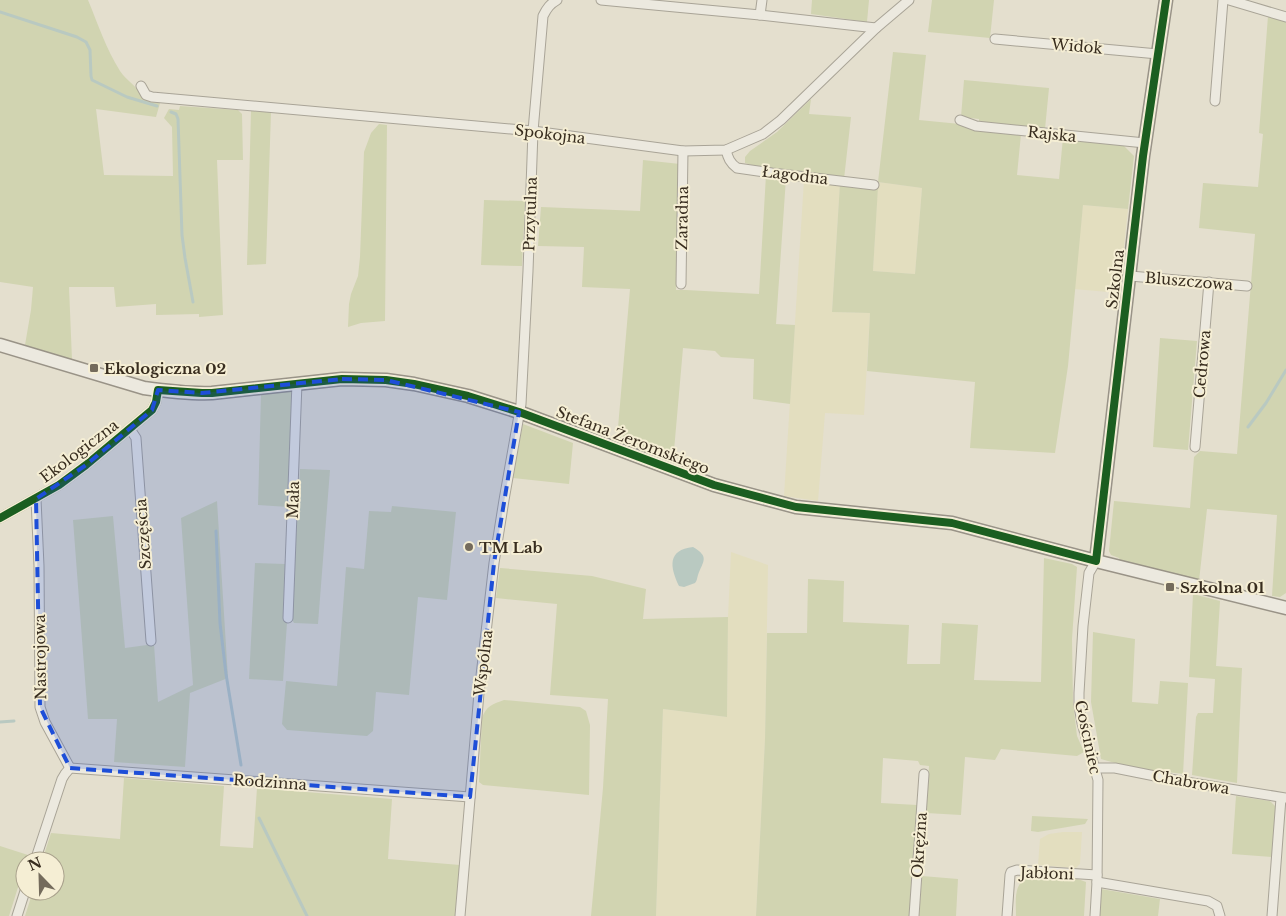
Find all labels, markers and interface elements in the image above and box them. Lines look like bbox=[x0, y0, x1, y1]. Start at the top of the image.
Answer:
street label: Widok bbox=[1049, 34, 1104, 58]
street label: Spokojna bbox=[513, 120, 587, 148]
street label: Rajska bbox=[1027, 122, 1078, 146]
street label: Łagodna bbox=[761, 162, 830, 189]
street label: Przytulna bbox=[519, 176, 541, 252]
street label: Zaradna bbox=[672, 185, 692, 250]
street label: Szkolna bbox=[1102, 247, 1128, 310]
street label: Bluszczowa bbox=[1144, 268, 1235, 294]
street label: Cedrowa bbox=[1190, 329, 1214, 399]
place label: Ekologiczna 02 bbox=[104, 359, 227, 378]
marker: Ekologiczna 02 bbox=[88, 362, 100, 374]
street label: Stefana Żeromskiego bbox=[554, 402, 713, 478]
street label: Ekologiczna bbox=[36, 415, 122, 487]
street label: Mała bbox=[283, 480, 303, 519]
street label: Szczęścia bbox=[131, 497, 155, 570]
place label: TM Lab bbox=[479, 538, 543, 557]
marker: TM Lab bbox=[463, 541, 475, 553]
place label: Szkolna 01 bbox=[1180, 578, 1265, 597]
marker: Szkolna 01 bbox=[1164, 581, 1176, 593]
street label: Nastrojowa bbox=[30, 613, 50, 700]
street label: Wspólna bbox=[469, 628, 497, 698]
street label: Gościniec bbox=[1071, 698, 1105, 776]
street label: Chabrowa bbox=[1151, 766, 1232, 798]
street label: Rodzinna bbox=[232, 770, 308, 794]
street label: Okrężna bbox=[907, 811, 931, 879]
north arrow bbox=[15, 851, 65, 901]
text: N bbox=[25, 853, 44, 875]
street label: Jabłoni bbox=[1018, 862, 1074, 883]

